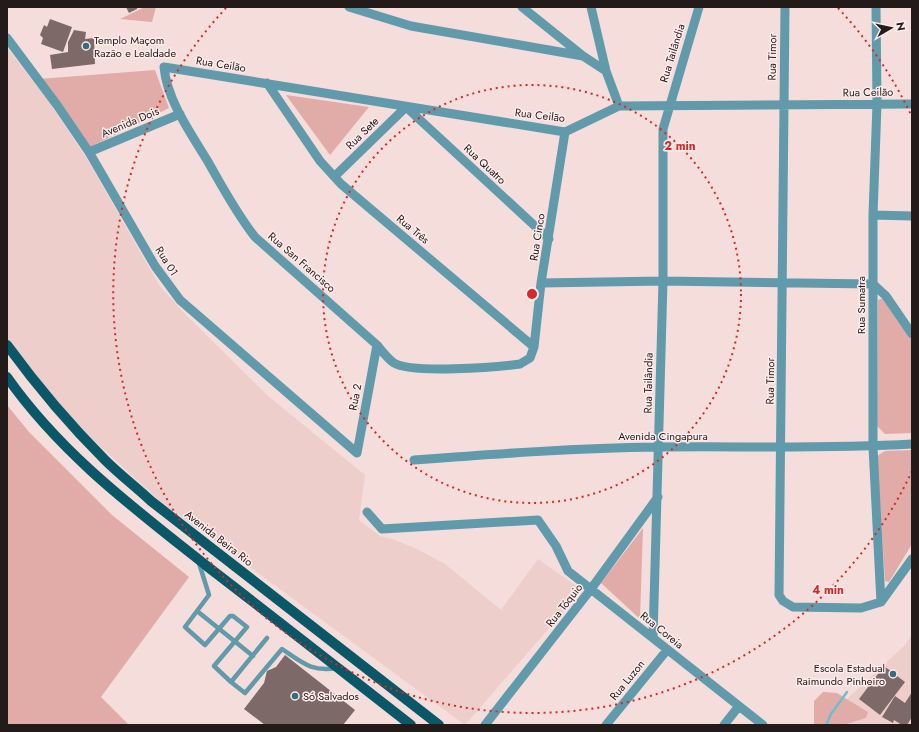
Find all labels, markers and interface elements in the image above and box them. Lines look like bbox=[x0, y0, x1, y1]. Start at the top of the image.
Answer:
north arrow bbox=[871, 8, 911, 48]
text: N bbox=[892, 21, 909, 32]
street label: Rua Tailândia bbox=[655, 22, 689, 84]
place label: Templo Maçom Razão e Lealdade bbox=[94, 32, 176, 61]
street label: Rua Timor bbox=[764, 33, 780, 81]
marker: Templo Maçom Razão e Lealdade bbox=[81, 41, 91, 51]
street label: Rua Ceilão bbox=[195, 52, 247, 76]
street label: Rua Ceilão bbox=[843, 84, 893, 100]
street label: Avenida Dois bbox=[99, 102, 162, 141]
street label: Rua Ceilão bbox=[514, 104, 566, 126]
street label: Rua Sete bbox=[342, 113, 382, 153]
text: 2 min bbox=[664, 137, 696, 155]
street label: Rua Quatro bbox=[460, 140, 510, 188]
street label: Rua Três bbox=[393, 211, 433, 248]
street label: Rua Cinco bbox=[525, 212, 549, 262]
street label: Rua San Francisco bbox=[265, 228, 339, 296]
street label: Rua 01 bbox=[152, 243, 182, 279]
street label: Rua Sumatra bbox=[853, 276, 869, 334]
centre of rings bbox=[525, 287, 539, 301]
street label: Rua Tailândia bbox=[639, 352, 657, 414]
street label: Rua Timor bbox=[762, 357, 778, 405]
street label: Rua 2 bbox=[345, 382, 365, 412]
street label: Avenida Cingapura bbox=[618, 428, 708, 444]
street label: Avenida Beira Rio bbox=[182, 506, 256, 570]
street label: Rua Tóquio bbox=[542, 580, 586, 630]
text: 4 min bbox=[812, 581, 844, 599]
street label: Rua Coreia bbox=[637, 608, 687, 652]
street label: Rua Luzon bbox=[606, 656, 648, 704]
place label: Escola Estadual Raimundo Pinheiro bbox=[796, 660, 885, 689]
marker: Escola Estadual Raimundo Pinheiro bbox=[888, 669, 898, 679]
place label: Só Salvados bbox=[303, 688, 360, 704]
marker: Só Salvados bbox=[290, 691, 300, 701]

